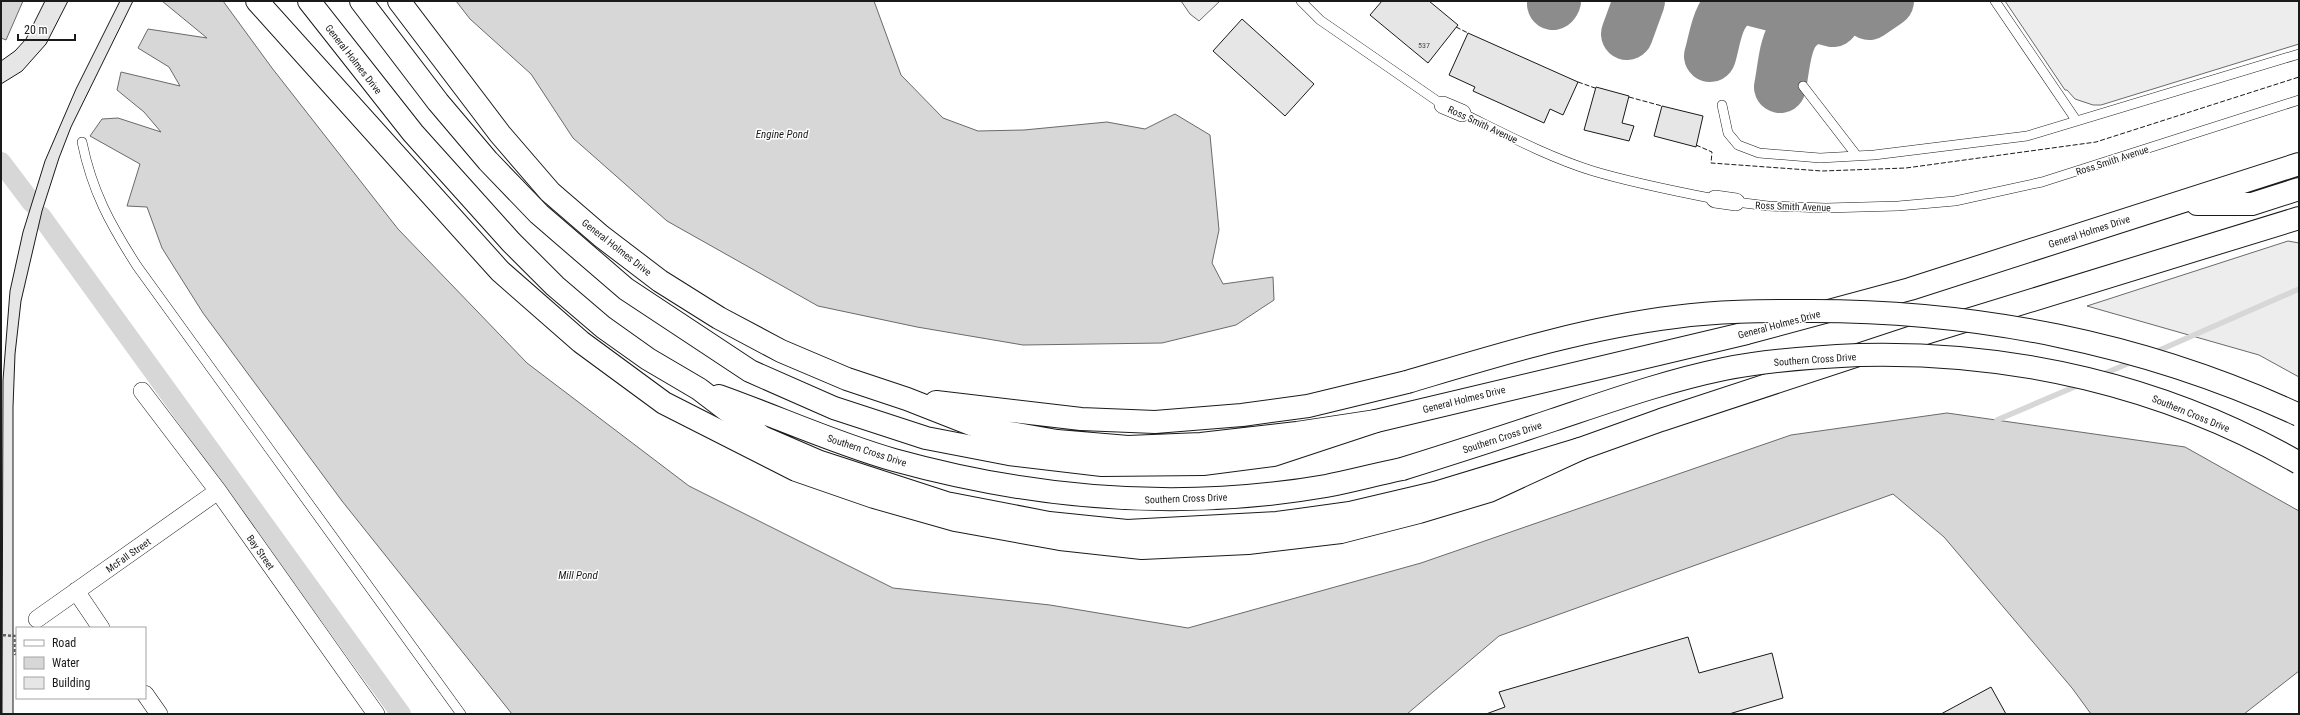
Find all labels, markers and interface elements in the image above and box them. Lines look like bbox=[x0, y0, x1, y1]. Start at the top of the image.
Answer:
scale bar bbox=[18, 16, 75, 42]
street label: General Holmes Drive bbox=[323, 22, 384, 96]
text: 20 m bbox=[24, 23, 48, 37]
house number: 537 bbox=[1418, 41, 1430, 50]
street label: Ross Smith Avenue bbox=[1446, 103, 1520, 146]
water label: Engine Pond bbox=[756, 128, 809, 141]
street label: Ross Smith Avenue bbox=[2074, 143, 2150, 177]
street label: Ross Smith Avenue bbox=[1755, 200, 1831, 213]
street label: General Holmes Drive bbox=[2047, 213, 2132, 250]
street label: General Holmes Drive bbox=[580, 217, 654, 278]
street label: General Holmes Drive bbox=[1737, 308, 1822, 341]
street label: Southern Cross Drive bbox=[1773, 351, 1857, 368]
street label: General Holmes Drive bbox=[1422, 384, 1507, 415]
street label: Southern Cross Drive bbox=[2150, 393, 2231, 434]
street label: Southern Cross Drive bbox=[1461, 419, 1543, 455]
street label: Southern Cross Drive bbox=[826, 432, 908, 469]
street label: Southern Cross Drive bbox=[1144, 492, 1228, 505]
street label: Bay Street bbox=[245, 533, 277, 572]
street label: McFall Street bbox=[104, 536, 153, 575]
water label: Mill Pond bbox=[558, 569, 598, 582]
legend bbox=[16, 627, 146, 699]
text: Road bbox=[52, 636, 76, 650]
text: Water bbox=[52, 656, 80, 670]
text: Building bbox=[52, 676, 90, 690]

